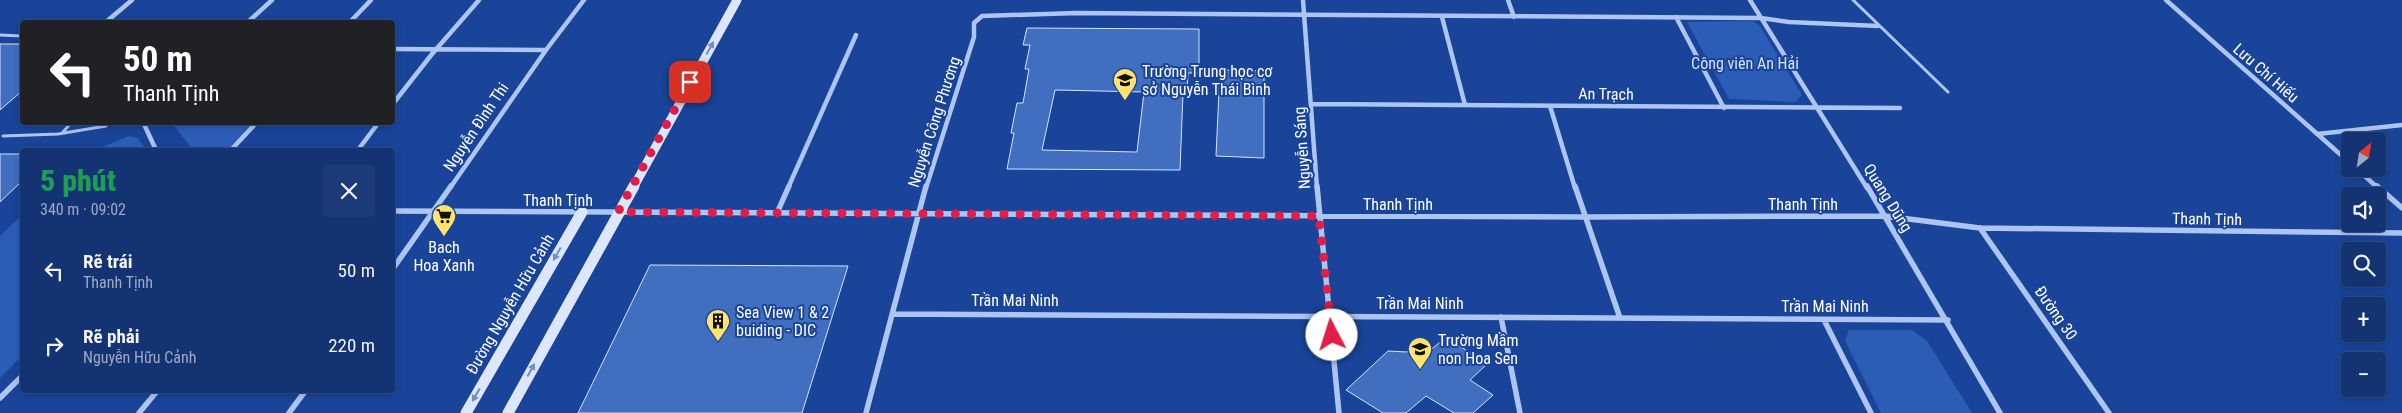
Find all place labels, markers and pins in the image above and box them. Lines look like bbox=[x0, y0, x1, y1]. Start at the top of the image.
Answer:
pin bbox=[669, 61, 711, 103]
place label: Trường Trung học cơ sở Nguyễn Thái Bình bbox=[1142, 62, 1273, 99]
school or university icon: Trường Trung học cơ sở Nguyễn Thái Bình bbox=[1112, 67, 1138, 101]
supermarket icon: Bach Hoa Xanh bbox=[431, 203, 457, 237]
place label: Bach Hoa Xanh bbox=[413, 238, 475, 275]
place label: Sea View 1 & 2 buiding - DIC bbox=[736, 303, 829, 340]
building icon: Sea View 1 & 2 buiding - DIC bbox=[705, 308, 731, 342]
place label: Trường Mầm non Hoa Sen bbox=[1438, 331, 1519, 368]
school or university icon: Trường Mầm non Hoa Sen bbox=[1407, 336, 1433, 370]

